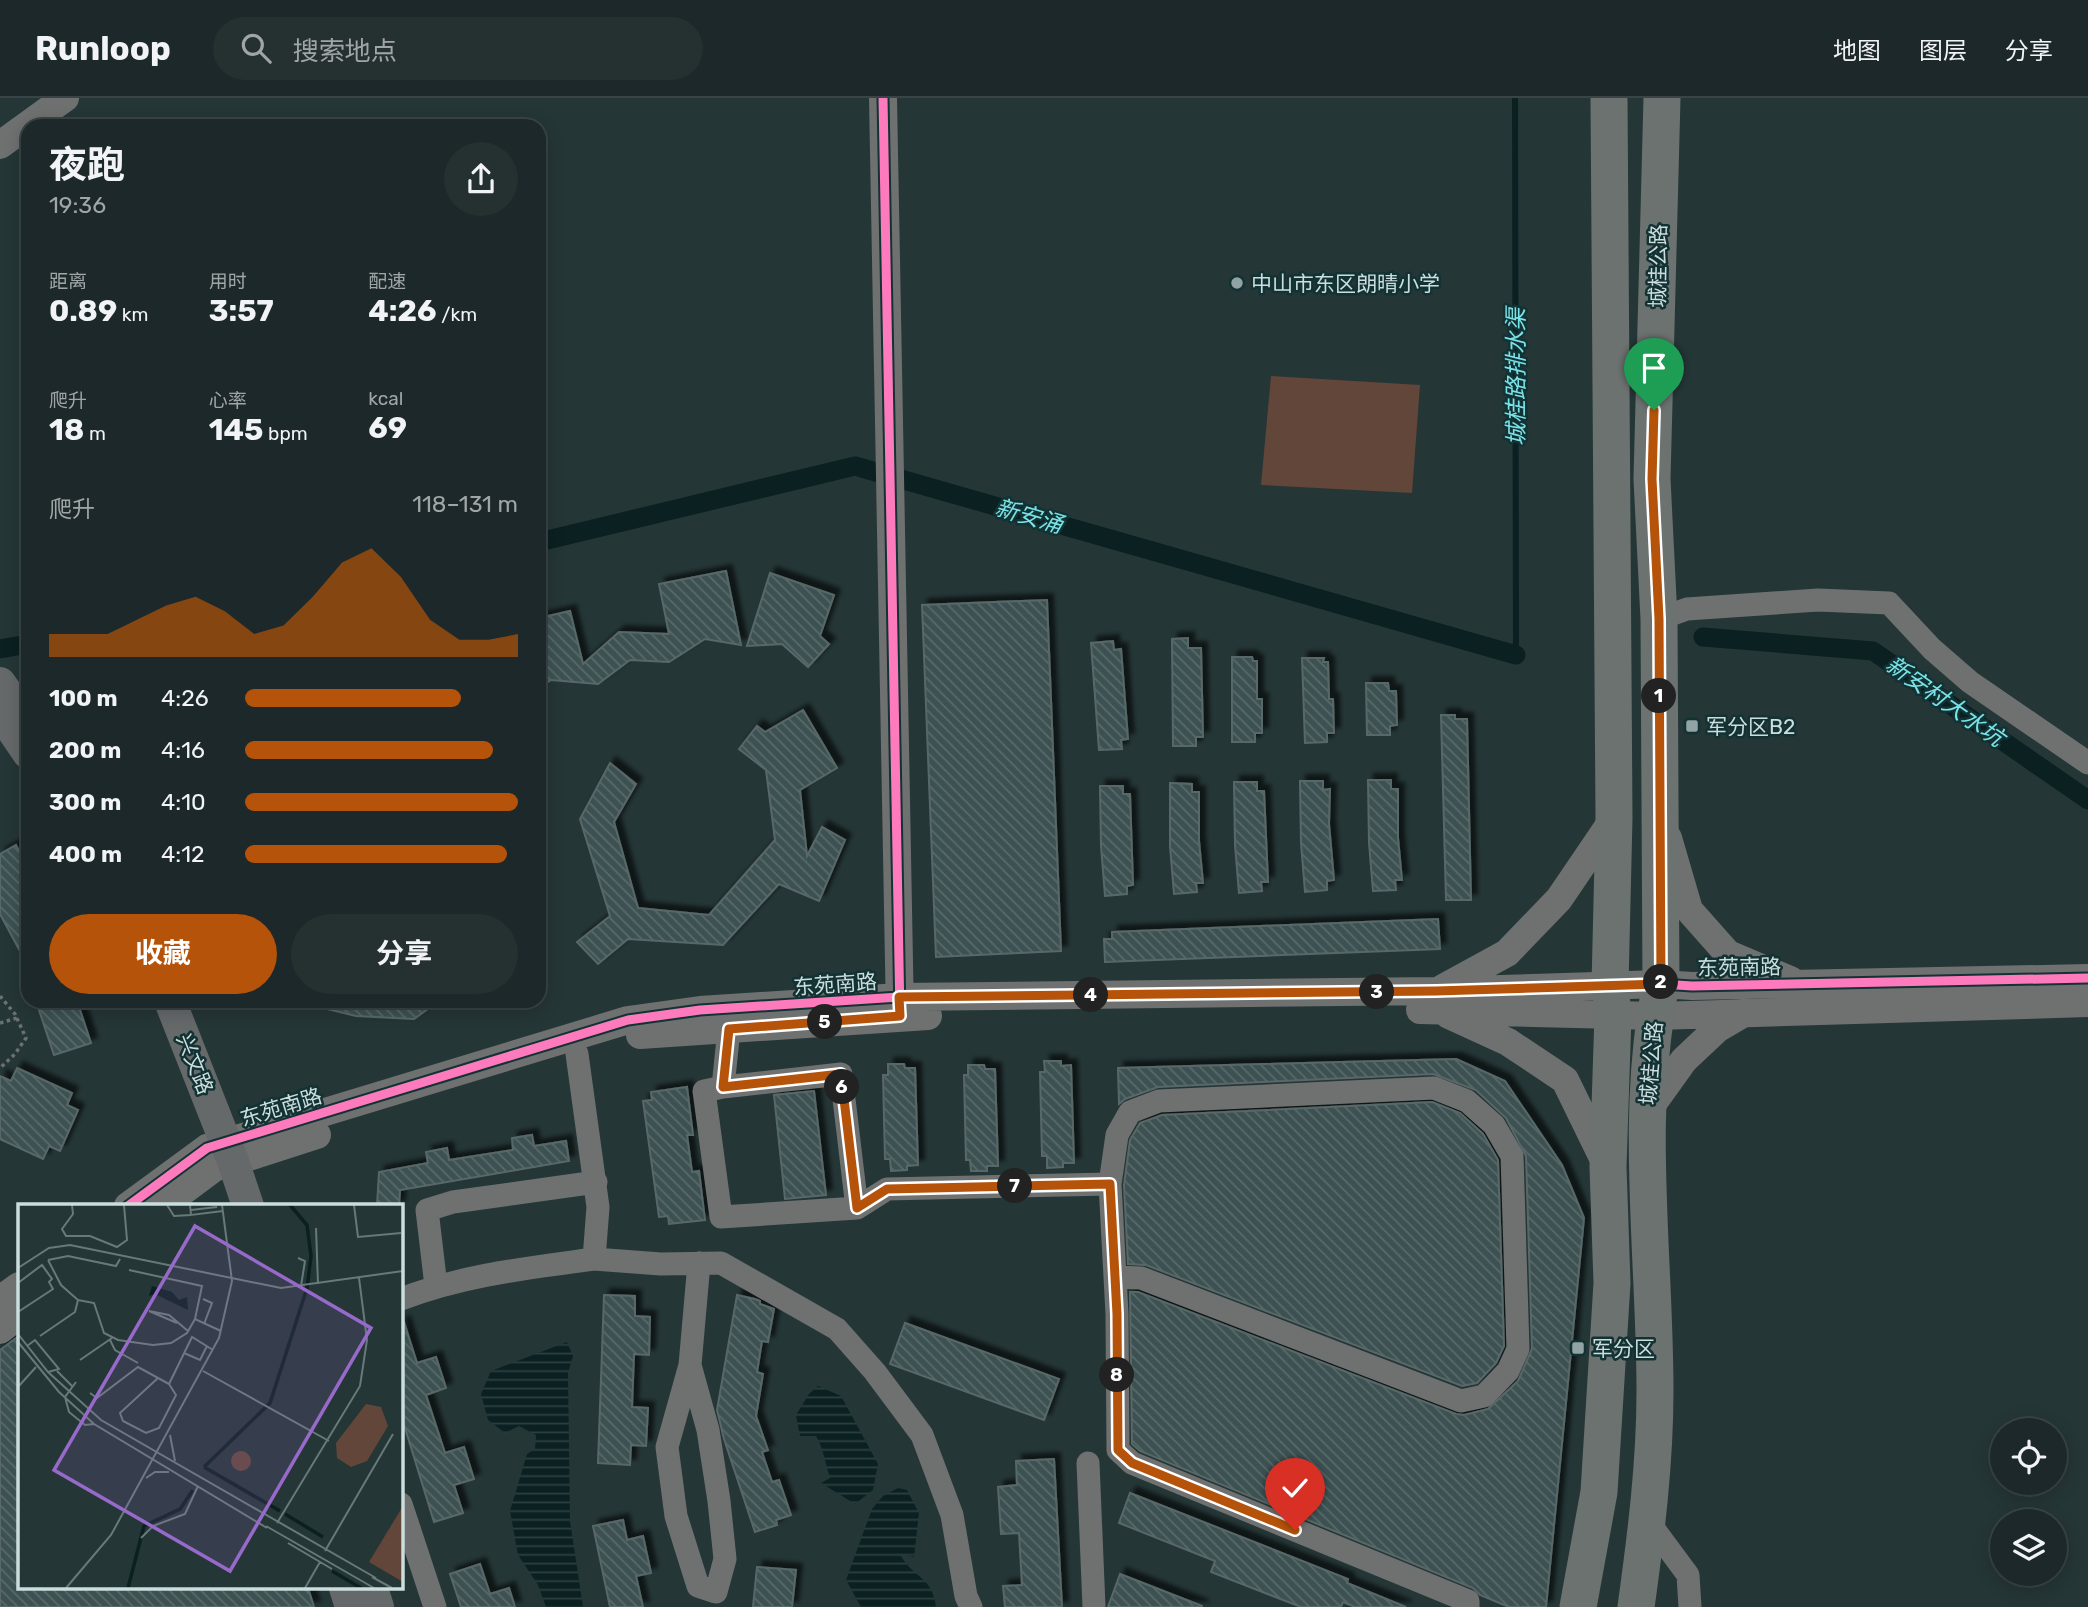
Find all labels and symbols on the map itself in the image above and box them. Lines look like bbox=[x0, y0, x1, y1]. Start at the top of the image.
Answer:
street label: 城桂公路 bbox=[1645, 224, 1671, 308]
place label: 中山市东区朗晴小学 bbox=[1251, 271, 1440, 296]
marker: 中山市东区朗晴小学 bbox=[1229, 275, 1245, 291]
water label: 城桂路排水渠 bbox=[1502, 305, 1530, 446]
pin bbox=[1624, 338, 1684, 410]
water label: 新安涌 bbox=[992, 493, 1069, 540]
water label: 新安村大水坑 bbox=[1880, 650, 2012, 754]
pin: 1 bbox=[1642, 678, 1676, 714]
place label: 军分区B2 bbox=[1706, 714, 1795, 739]
marker: 军分区B2 bbox=[1684, 718, 1700, 734]
street label: 东苑南路 bbox=[1697, 954, 1781, 980]
pin: 2 bbox=[1644, 964, 1678, 1000]
street label: 东苑南路 bbox=[792, 969, 878, 999]
pin: 3 bbox=[1360, 974, 1394, 1010]
pin: 4 bbox=[1074, 978, 1108, 1012]
pin: 5 bbox=[808, 1004, 842, 1040]
street label: 城桂公路 bbox=[1635, 1020, 1667, 1106]
street label: 兴文路 bbox=[172, 1030, 218, 1098]
pin: 6 bbox=[824, 1070, 860, 1104]
street label: 东苑南路 bbox=[237, 1083, 325, 1131]
pin: 7 bbox=[998, 1168, 1032, 1204]
inset map bbox=[18, 1204, 402, 1590]
place label: 军分区 bbox=[1592, 1336, 1655, 1361]
marker: 军分区 bbox=[1570, 1340, 1586, 1356]
pin: 8 bbox=[1100, 1358, 1134, 1392]
pin bbox=[1265, 1458, 1325, 1530]

